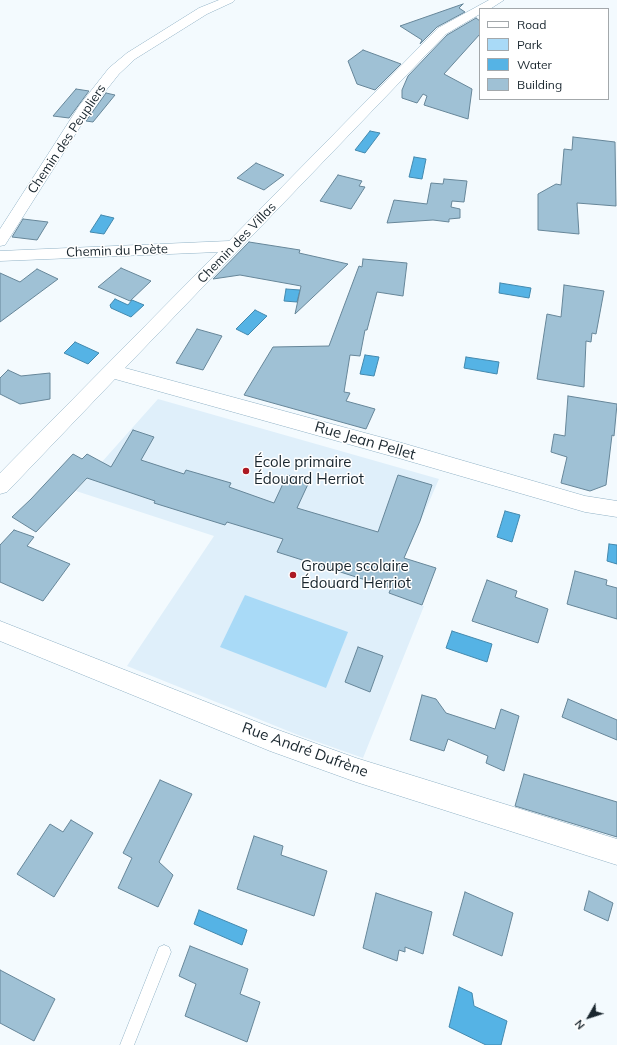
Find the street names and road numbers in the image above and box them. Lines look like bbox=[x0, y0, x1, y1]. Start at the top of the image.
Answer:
street label: Chemin des Peupliers bbox=[25, 81, 109, 197]
street label: Chemin des Villas bbox=[194, 199, 280, 287]
street label: Chemin du Poète bbox=[66, 241, 168, 261]
street label: Rue Jean Pellet bbox=[313, 418, 417, 464]
street label: Rue André Dufrène bbox=[240, 719, 370, 781]

